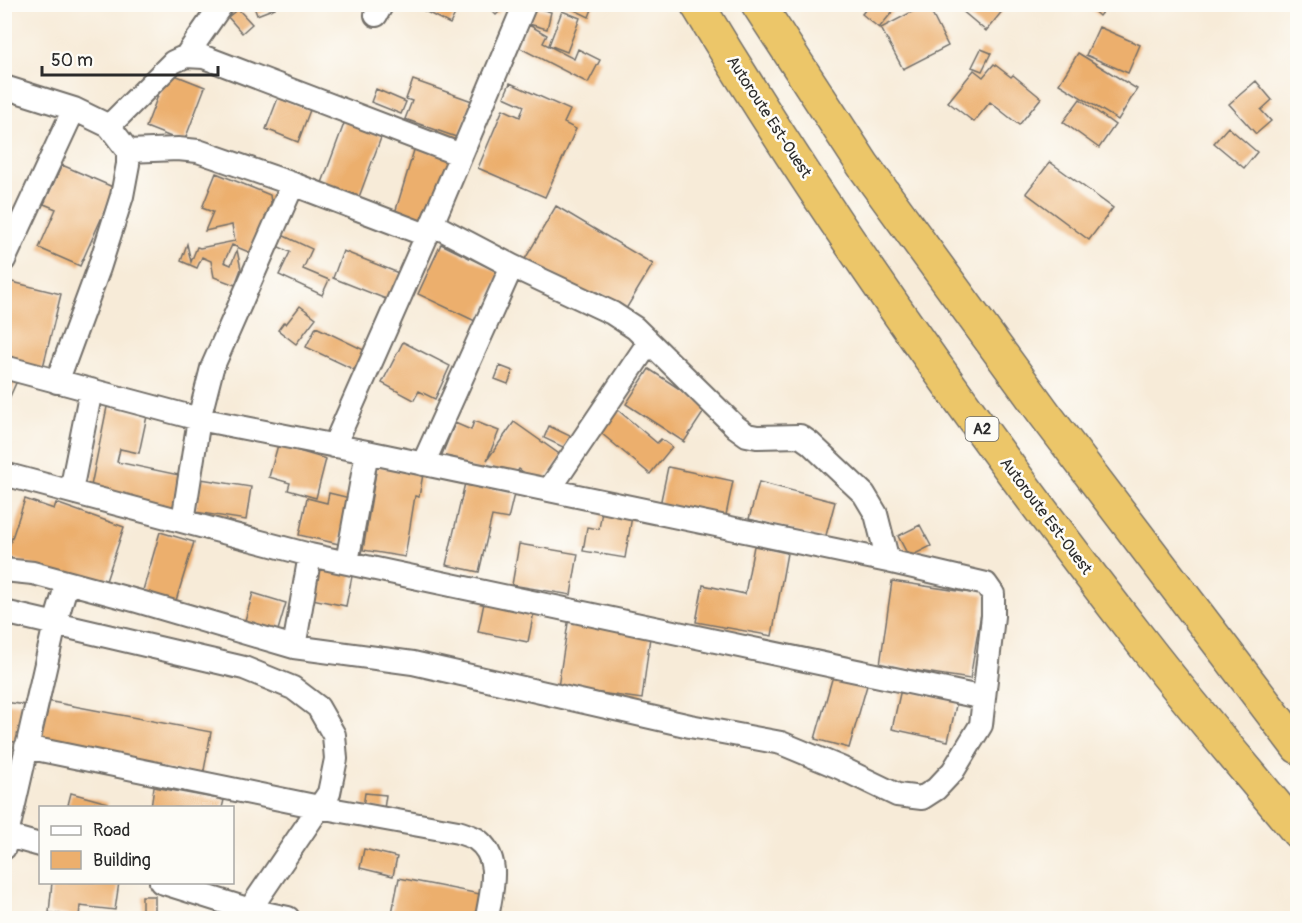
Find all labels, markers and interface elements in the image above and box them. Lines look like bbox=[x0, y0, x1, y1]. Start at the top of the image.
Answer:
scale bar bbox=[42, 39, 218, 77]
text: 50 m bbox=[51, 49, 93, 72]
street label: Autoroute Est-Ouest bbox=[722, 52, 816, 182]
road number: A2 bbox=[966, 417, 998, 441]
street label: Autoroute Est-Ouest bbox=[996, 454, 1097, 579]
legend bbox=[39, 806, 234, 884]
text: Road bbox=[93, 819, 130, 842]
text: Building bbox=[93, 849, 151, 872]

